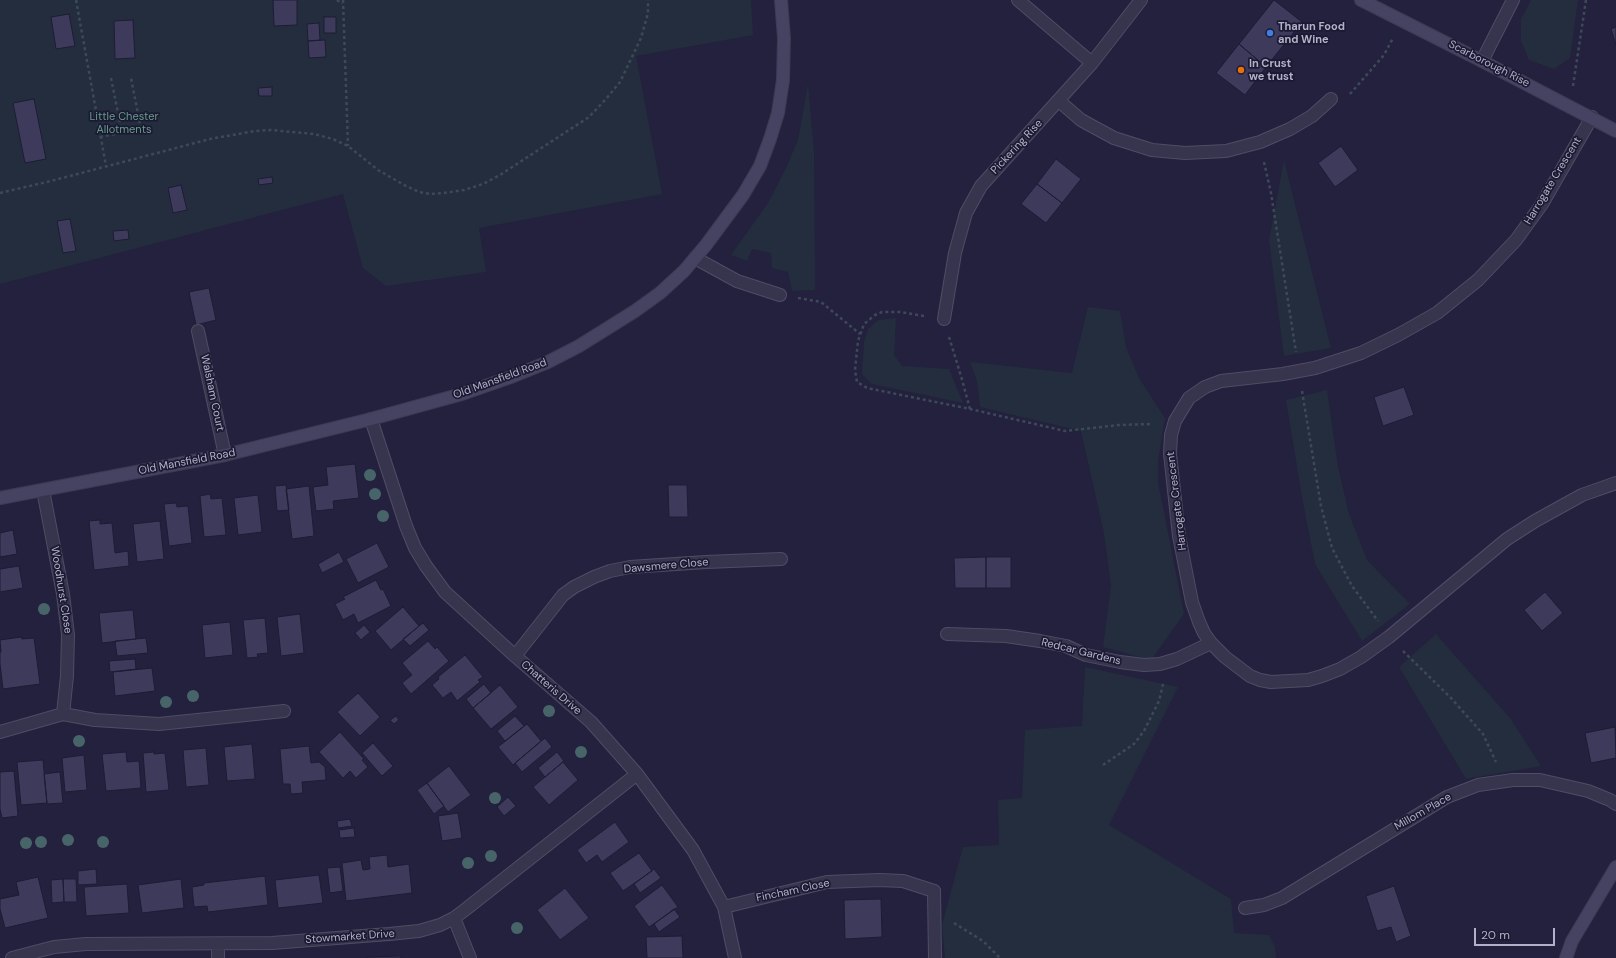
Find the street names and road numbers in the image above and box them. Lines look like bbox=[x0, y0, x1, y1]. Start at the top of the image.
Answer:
street label: Scarborough Rise bbox=[1446, 38, 1532, 90]
street label: Pickering Rise bbox=[988, 117, 1046, 177]
street label: Harrogate Crescent bbox=[1522, 135, 1584, 227]
street label: Walsham Court bbox=[197, 353, 227, 433]
street label: Old Mansfield Road bbox=[452, 356, 548, 402]
street label: Old Mansfield Road bbox=[138, 446, 236, 478]
street label: Harrogate Crescent bbox=[1164, 451, 1190, 551]
street label: Woodhurst Close bbox=[48, 546, 74, 634]
street label: Dawsmere Close bbox=[623, 556, 709, 576]
street label: Redcar Gardens bbox=[1040, 636, 1122, 668]
street label: Chatteris Drive bbox=[518, 658, 584, 718]
street label: Millom Place bbox=[1392, 790, 1454, 834]
street label: Fincham Close bbox=[755, 877, 831, 905]
street label: Stowmarket Drive bbox=[305, 927, 395, 947]

